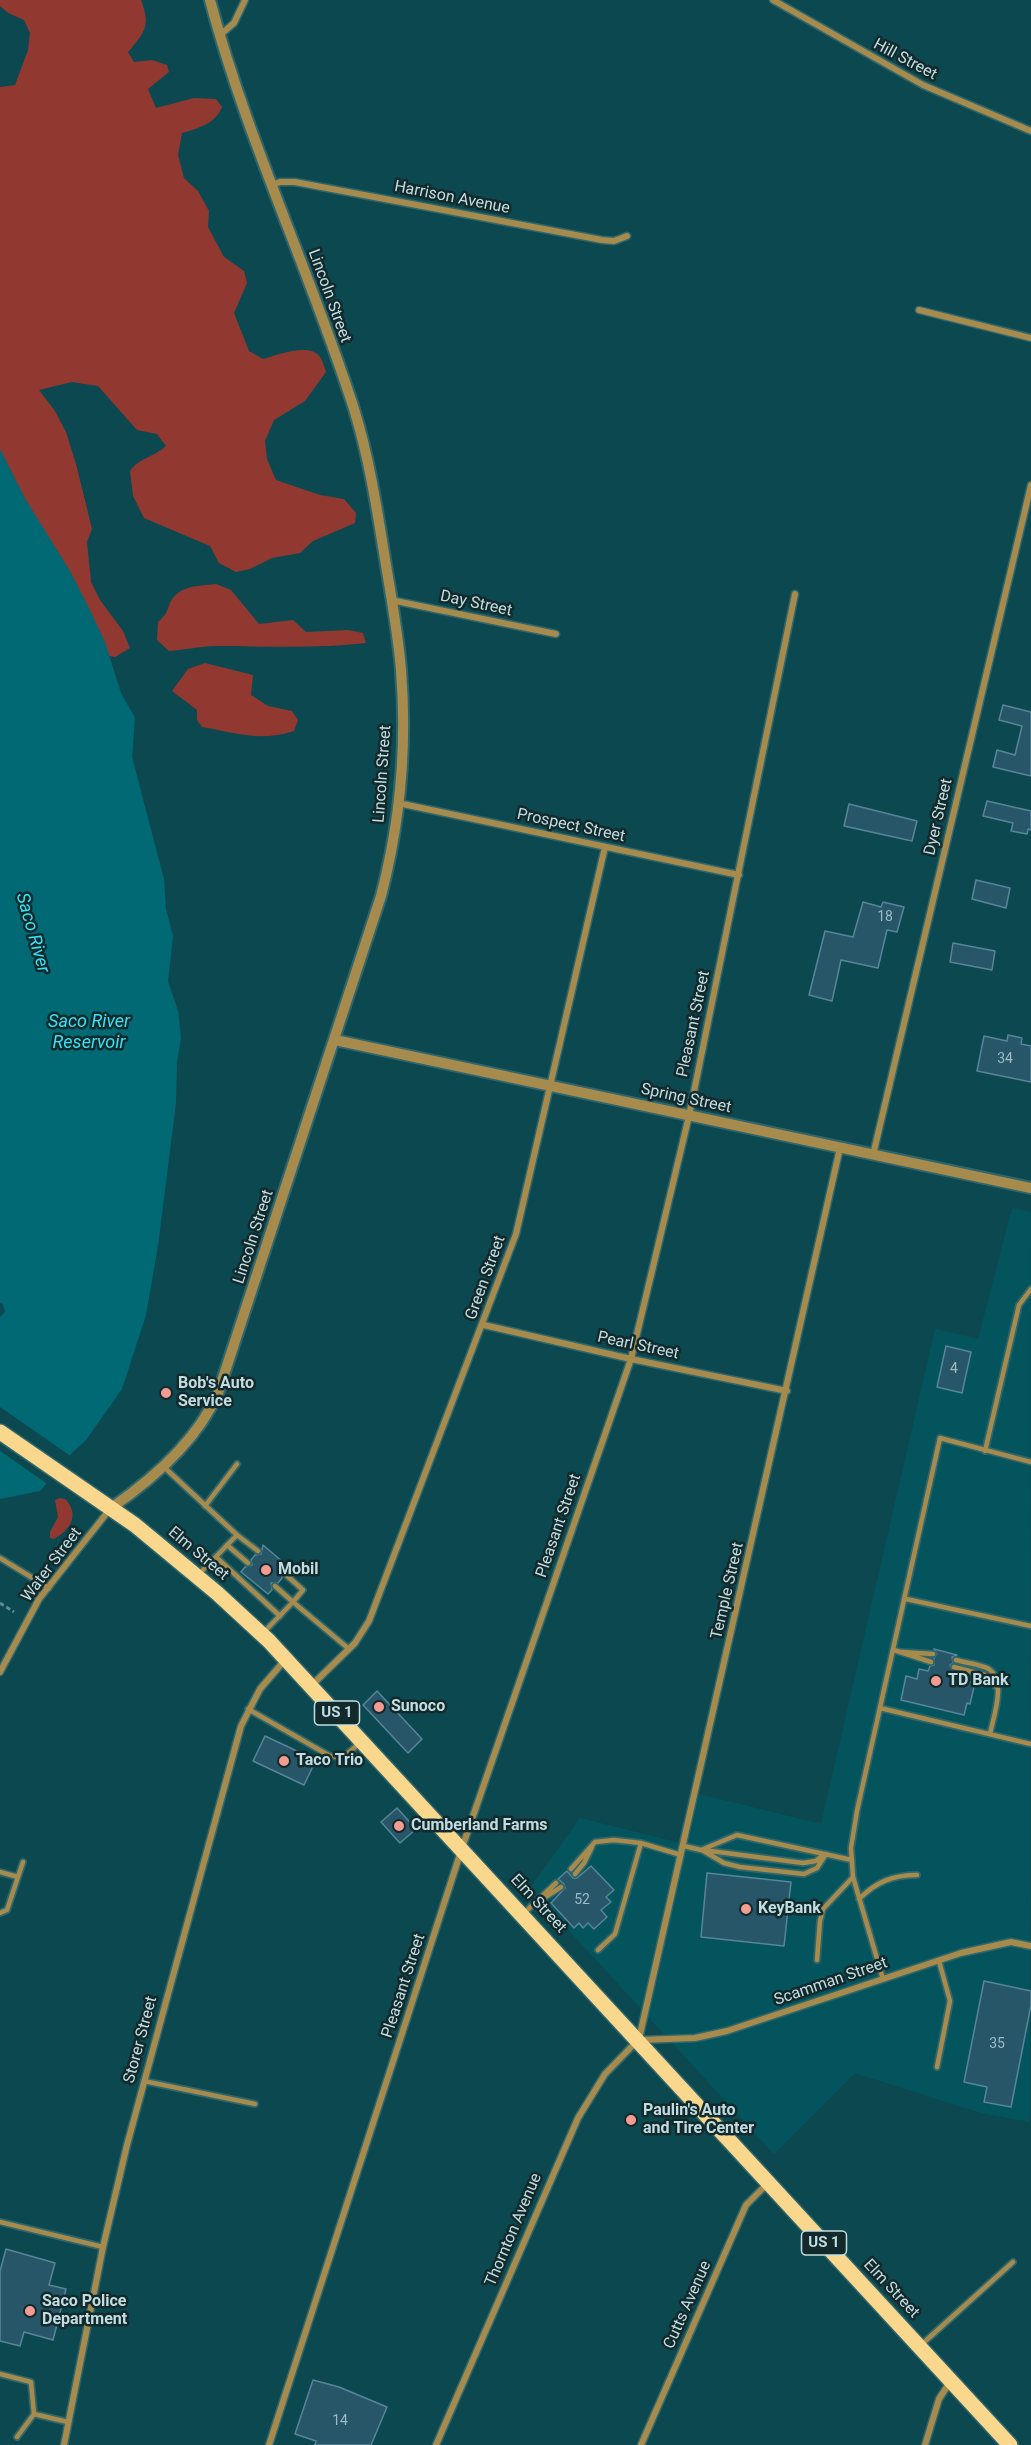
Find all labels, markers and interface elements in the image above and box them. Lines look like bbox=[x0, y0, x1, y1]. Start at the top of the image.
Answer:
street label: Hill Street bbox=[870, 35, 940, 85]
street label: Harrison Avenue bbox=[393, 177, 511, 219]
street label: Lincoln Street bbox=[303, 247, 355, 345]
street label: Day Street bbox=[438, 587, 514, 621]
street label: Lincoln Street bbox=[370, 725, 396, 823]
street label: Dyer Street bbox=[921, 777, 957, 857]
street label: Prospect Street bbox=[515, 805, 627, 847]
water label: Saco River bbox=[10, 891, 54, 975]
house number: 18 bbox=[877, 909, 893, 925]
street label: Pleasant Street bbox=[673, 969, 715, 1079]
water label: Saco River Reservoir bbox=[48, 1011, 130, 1054]
house number: 34 bbox=[997, 1051, 1013, 1067]
street label: Spring Street bbox=[639, 1080, 733, 1118]
street label: Lincoln Street bbox=[230, 1188, 278, 1286]
street label: Green Street bbox=[462, 1233, 510, 1323]
street label: Pearl Street bbox=[596, 1328, 680, 1364]
house number: 4 bbox=[950, 1361, 958, 1377]
place label: Bob's Auto Service bbox=[178, 1374, 254, 1412]
marker: Bob's Auto Service bbox=[159, 1386, 173, 1400]
street label: Pleasant Street bbox=[532, 1472, 586, 1580]
street label: Elm Street bbox=[164, 1523, 232, 1585]
street label: Water Street bbox=[18, 1524, 86, 1606]
street label: Temple Street bbox=[708, 1541, 748, 1641]
place label: Mobil bbox=[278, 1560, 319, 1580]
marker: Mobil bbox=[259, 1563, 273, 1577]
place label: TD Bank bbox=[948, 1671, 1009, 1691]
marker: TD Bank bbox=[929, 1674, 943, 1688]
place label: Sunoco bbox=[391, 1697, 445, 1717]
marker: Sunoco bbox=[372, 1700, 386, 1714]
road number: US 1 bbox=[314, 1701, 360, 1725]
place label: Taco Trio bbox=[296, 1751, 363, 1771]
marker: Taco Trio bbox=[277, 1754, 291, 1768]
place label: Cumberland Farms bbox=[411, 1816, 548, 1836]
marker: Cumberland Farms bbox=[392, 1819, 406, 1833]
street label: Elm Street bbox=[506, 1871, 570, 1937]
house number: 52 bbox=[574, 1892, 590, 1908]
place label: KeyBank bbox=[758, 1899, 821, 1919]
marker: KeyBank bbox=[739, 1902, 753, 1916]
street label: Pleasant Street bbox=[378, 1931, 430, 2041]
street label: Scamman Street bbox=[772, 1954, 890, 2010]
street label: Storer Street bbox=[120, 1995, 162, 2085]
house number: 35 bbox=[989, 2036, 1005, 2052]
place label: Paulin's Auto and Tire Center bbox=[643, 2101, 754, 2139]
marker: Paulin's Auto and Tire Center bbox=[624, 2113, 638, 2127]
street label: Thornton Avenue bbox=[482, 2171, 546, 2289]
road number: US 1 bbox=[802, 2231, 846, 2255]
street label: Elm Street bbox=[859, 2256, 923, 2322]
street label: Cutts Avenue bbox=[660, 2258, 716, 2352]
place label: Saco Police Department bbox=[42, 2292, 127, 2330]
marker: Saco Police Department bbox=[23, 2304, 37, 2318]
house number: 14 bbox=[332, 2413, 348, 2429]

